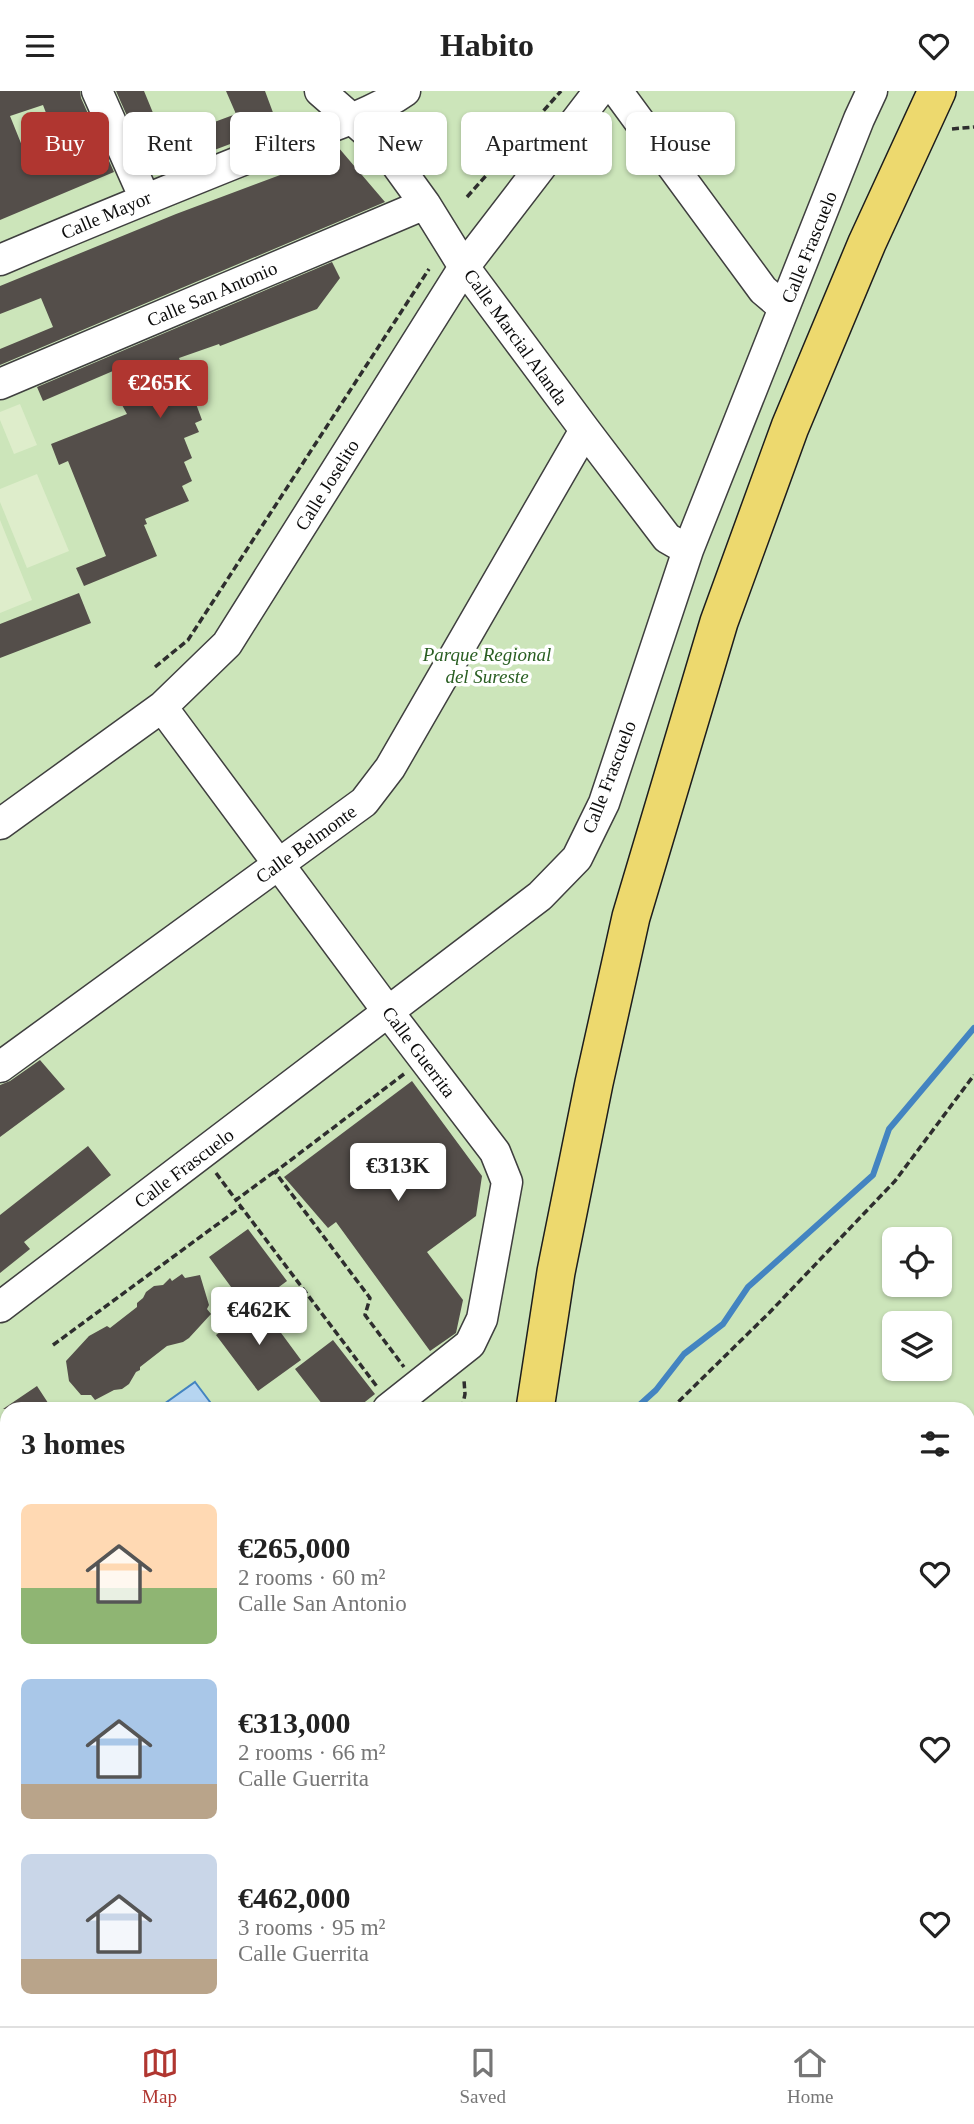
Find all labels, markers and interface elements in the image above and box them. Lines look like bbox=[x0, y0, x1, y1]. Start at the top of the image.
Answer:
icon: menu bbox=[21, 27, 59, 65]
text: Habito bbox=[440, 27, 534, 63]
icon: heart bbox=[915, 27, 953, 65]
chip: Buy bbox=[21, 112, 109, 175]
chip: Rent bbox=[123, 112, 216, 175]
chip: Filters bbox=[230, 112, 340, 175]
chip: New bbox=[354, 112, 447, 175]
chip: Apartment bbox=[461, 112, 612, 175]
chip: House bbox=[626, 112, 735, 175]
street label: Calle Mayor bbox=[58, 186, 155, 243]
street label: Calle Frascuelo bbox=[777, 188, 841, 306]
street label: Calle San Antonio bbox=[144, 257, 280, 331]
street label: Calle Marcial Alanda bbox=[460, 265, 573, 409]
pin: €265K bbox=[111, 361, 209, 420]
text: €265K bbox=[128, 370, 192, 395]
street label: Calle Joselito bbox=[291, 436, 363, 534]
park label: Parque Regional del Sureste bbox=[422, 644, 551, 687]
street label: Calle Frascuelo bbox=[578, 718, 640, 836]
street label: Calle Belmonte bbox=[252, 801, 360, 887]
street label: Calle Guerrita bbox=[378, 1002, 460, 1102]
street label: Calle Frascuelo bbox=[130, 1124, 238, 1212]
pin: €313K bbox=[349, 1143, 447, 1203]
text: €313K bbox=[366, 1153, 430, 1178]
map controls bbox=[882, 1227, 952, 1381]
button: locate bbox=[882, 1227, 952, 1297]
pin: €462K bbox=[210, 1287, 308, 1347]
text: €462K bbox=[227, 1297, 291, 1322]
button: layers bbox=[882, 1311, 952, 1381]
icon: filters bbox=[916, 1425, 954, 1463]
text: 3 homes bbox=[21, 1427, 125, 1460]
text: €265,000 bbox=[238, 1531, 351, 1564]
icon: home bbox=[77, 1532, 161, 1616]
icon: heart bbox=[916, 1555, 954, 1593]
text: 2 rooms · 60 m² bbox=[238, 1565, 385, 1590]
text: Calle San Antonio bbox=[238, 1591, 407, 1616]
text: €313,000 bbox=[238, 1706, 351, 1739]
icon: home bbox=[77, 1707, 161, 1791]
icon: heart bbox=[916, 1730, 954, 1768]
text: 2 rooms · 66 m² bbox=[238, 1740, 385, 1765]
text: Calle Guerrita bbox=[238, 1766, 369, 1791]
text: €462,000 bbox=[238, 1881, 351, 1914]
icon: home bbox=[77, 1882, 161, 1966]
icon: heart bbox=[916, 1905, 954, 1943]
text: 3 rooms · 95 m² bbox=[238, 1915, 385, 1940]
text: Calle Guerrita bbox=[238, 1941, 369, 1966]
tab: Map bbox=[141, 2044, 179, 2108]
tab: Saved bbox=[460, 2044, 506, 2108]
tab: Home bbox=[787, 2044, 833, 2108]

